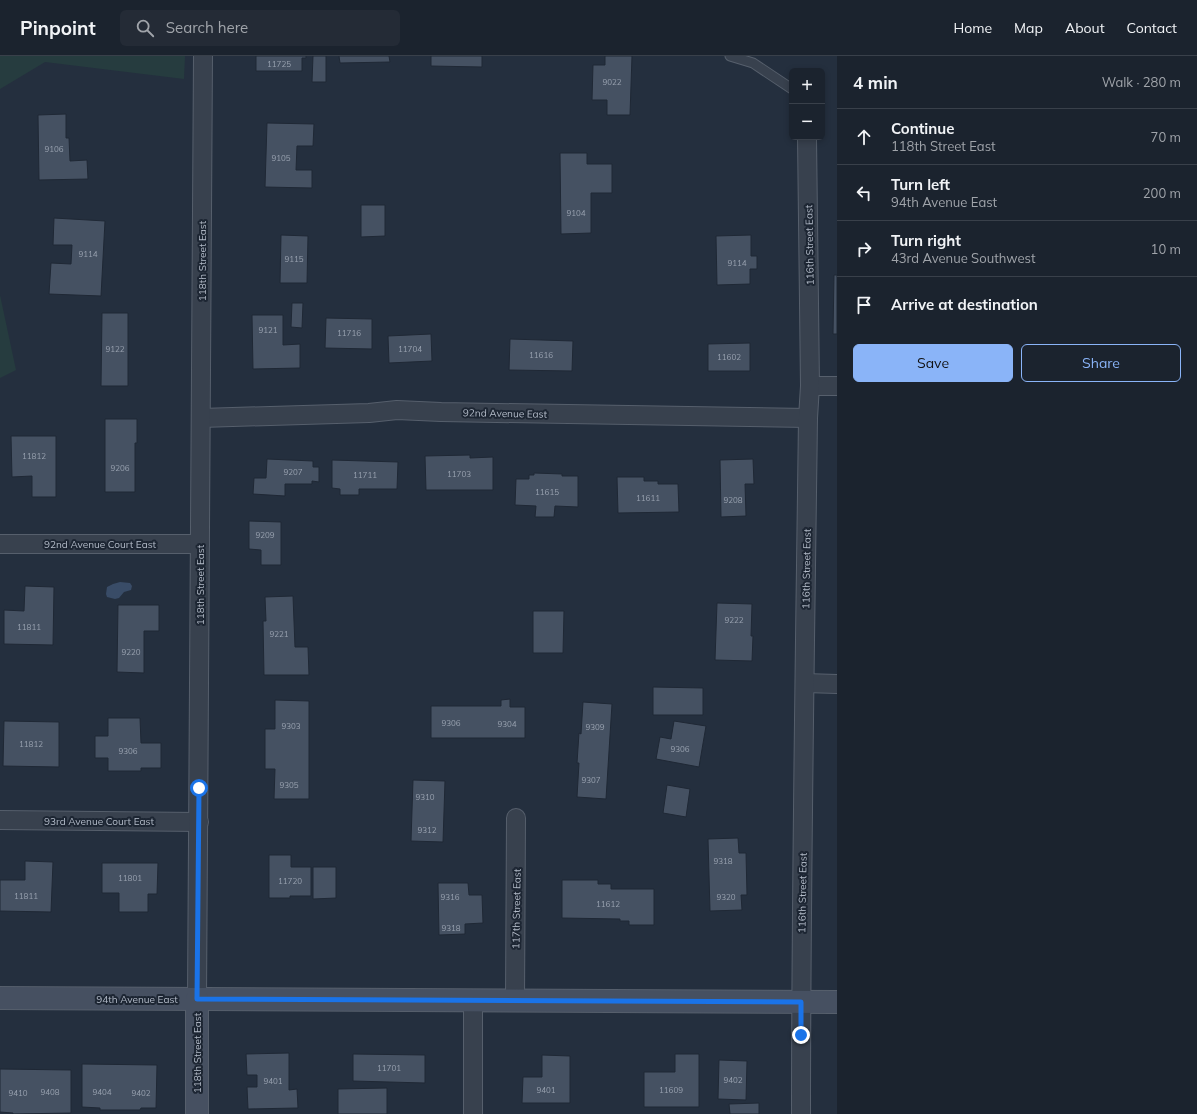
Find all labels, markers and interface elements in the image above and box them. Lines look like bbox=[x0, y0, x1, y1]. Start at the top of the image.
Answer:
search box bbox=[120, 10, 400, 46]
text: Pinpoint bbox=[20, 16, 96, 40]
icon: search bbox=[134, 17, 156, 39]
text: Search here bbox=[166, 18, 248, 37]
text: Home bbox=[953, 19, 992, 37]
text: Map bbox=[1014, 19, 1043, 37]
text: About bbox=[1065, 19, 1105, 37]
text: Contact bbox=[1127, 19, 1177, 37]
house number: 11725 bbox=[267, 59, 291, 69]
map controls bbox=[789, 68, 825, 140]
button: + bbox=[789, 68, 825, 104]
text: 4 min bbox=[853, 72, 898, 93]
text: Walk · 280 m bbox=[1102, 74, 1181, 90]
house number: 9022 bbox=[602, 77, 622, 87]
button: − bbox=[789, 104, 825, 140]
text: Continue bbox=[891, 119, 954, 138]
icon: ahead bbox=[853, 126, 875, 148]
text: 70 m bbox=[1151, 129, 1181, 145]
text: 118th Street East bbox=[891, 138, 996, 154]
house number: 9106 bbox=[44, 144, 64, 154]
house number: 9105 bbox=[271, 153, 291, 163]
text: Turn left bbox=[891, 175, 950, 194]
icon: left bbox=[853, 182, 875, 204]
text: 200 m bbox=[1143, 185, 1181, 201]
text: 94th Avenue East bbox=[891, 194, 997, 210]
street label: 116th Street East bbox=[802, 204, 817, 285]
house number: 9104 bbox=[566, 208, 586, 218]
street label: 118th Street East bbox=[196, 220, 209, 301]
text: Turn right bbox=[891, 231, 961, 250]
icon: right bbox=[853, 238, 875, 260]
text: 10 m bbox=[1151, 241, 1181, 257]
house number: 9114 bbox=[78, 249, 98, 259]
text: 43rd Avenue Southwest bbox=[891, 250, 1035, 266]
house number: 9115 bbox=[284, 254, 304, 264]
house number: 9114 bbox=[727, 258, 747, 268]
icon: arrive bbox=[853, 294, 875, 316]
text: Arrive at destination bbox=[891, 295, 1038, 314]
house number: 9121 bbox=[258, 325, 278, 335]
house number: 11716 bbox=[337, 328, 361, 338]
house number: 9122 bbox=[105, 344, 125, 354]
house number: 11704 bbox=[398, 344, 422, 354]
button: Save bbox=[853, 344, 1013, 382]
button: Share bbox=[1021, 344, 1181, 382]
house number: 11616 bbox=[529, 350, 553, 360]
house number: 11602 bbox=[717, 352, 741, 362]
street label: 92nd Avenue East bbox=[463, 406, 548, 421]
house number: 11812 bbox=[22, 451, 46, 461]
house number: 9206 bbox=[110, 463, 130, 473]
house number: 9207 bbox=[283, 467, 303, 477]
house number: 11703 bbox=[447, 469, 471, 479]
house number: 11711 bbox=[353, 470, 377, 480]
house number: 11615 bbox=[535, 487, 559, 497]
house number: 11611 bbox=[636, 493, 660, 503]
house number: 9208 bbox=[723, 495, 743, 505]
street label: 116th Street East bbox=[799, 528, 814, 609]
house number: 9209 bbox=[255, 530, 275, 540]
street label: 92nd Avenue Court East bbox=[44, 538, 157, 551]
street label: 118th Street East bbox=[194, 544, 207, 625]
house number: 9222 bbox=[724, 615, 744, 625]
house number: 11811 bbox=[17, 622, 41, 632]
house number: 9221 bbox=[269, 629, 289, 639]
house number: 9220 bbox=[121, 647, 141, 657]
house number: 9306 bbox=[441, 718, 461, 728]
house number: 9304 bbox=[497, 719, 517, 729]
house number: 9303 bbox=[281, 721, 301, 731]
house number: 9309 bbox=[585, 722, 605, 732]
house number: 11812 bbox=[19, 739, 43, 749]
house number: 9306 bbox=[670, 744, 690, 754]
house number: 9306 bbox=[118, 746, 138, 756]
house number: 9307 bbox=[581, 775, 601, 785]
route start bbox=[190, 779, 208, 797]
house number: 9305 bbox=[279, 780, 299, 790]
house number: 9310 bbox=[415, 792, 435, 802]
street label: 93rd Avenue Court East bbox=[44, 815, 154, 828]
house number: 9312 bbox=[417, 825, 437, 835]
street label: 116th Street East bbox=[795, 852, 810, 933]
house number: 9318 bbox=[713, 856, 733, 866]
street label: 117th Street East bbox=[509, 868, 524, 949]
house number: 11801 bbox=[118, 873, 142, 883]
house number: 11720 bbox=[278, 876, 302, 886]
house number: 11811 bbox=[14, 891, 38, 901]
house number: 9316 bbox=[440, 892, 460, 902]
house number: 9320 bbox=[716, 892, 736, 902]
house number: 11612 bbox=[596, 899, 620, 909]
house number: 9318 bbox=[441, 923, 461, 933]
street label: 94th Avenue East bbox=[96, 993, 178, 1006]
street label: 118th Street East bbox=[191, 1012, 204, 1093]
route end bbox=[792, 1026, 810, 1044]
house number: 11701 bbox=[377, 1063, 401, 1073]
house number: 9402 bbox=[723, 1075, 743, 1085]
house number: 9401 bbox=[263, 1076, 283, 1086]
house number: 9401 bbox=[536, 1085, 556, 1095]
house number: 11609 bbox=[659, 1085, 683, 1095]
house number: 9408 bbox=[40, 1087, 60, 1097]
house number: 9404 bbox=[92, 1087, 112, 1097]
house number: 9410 bbox=[8, 1088, 28, 1098]
house number: 9402 bbox=[131, 1088, 151, 1098]

